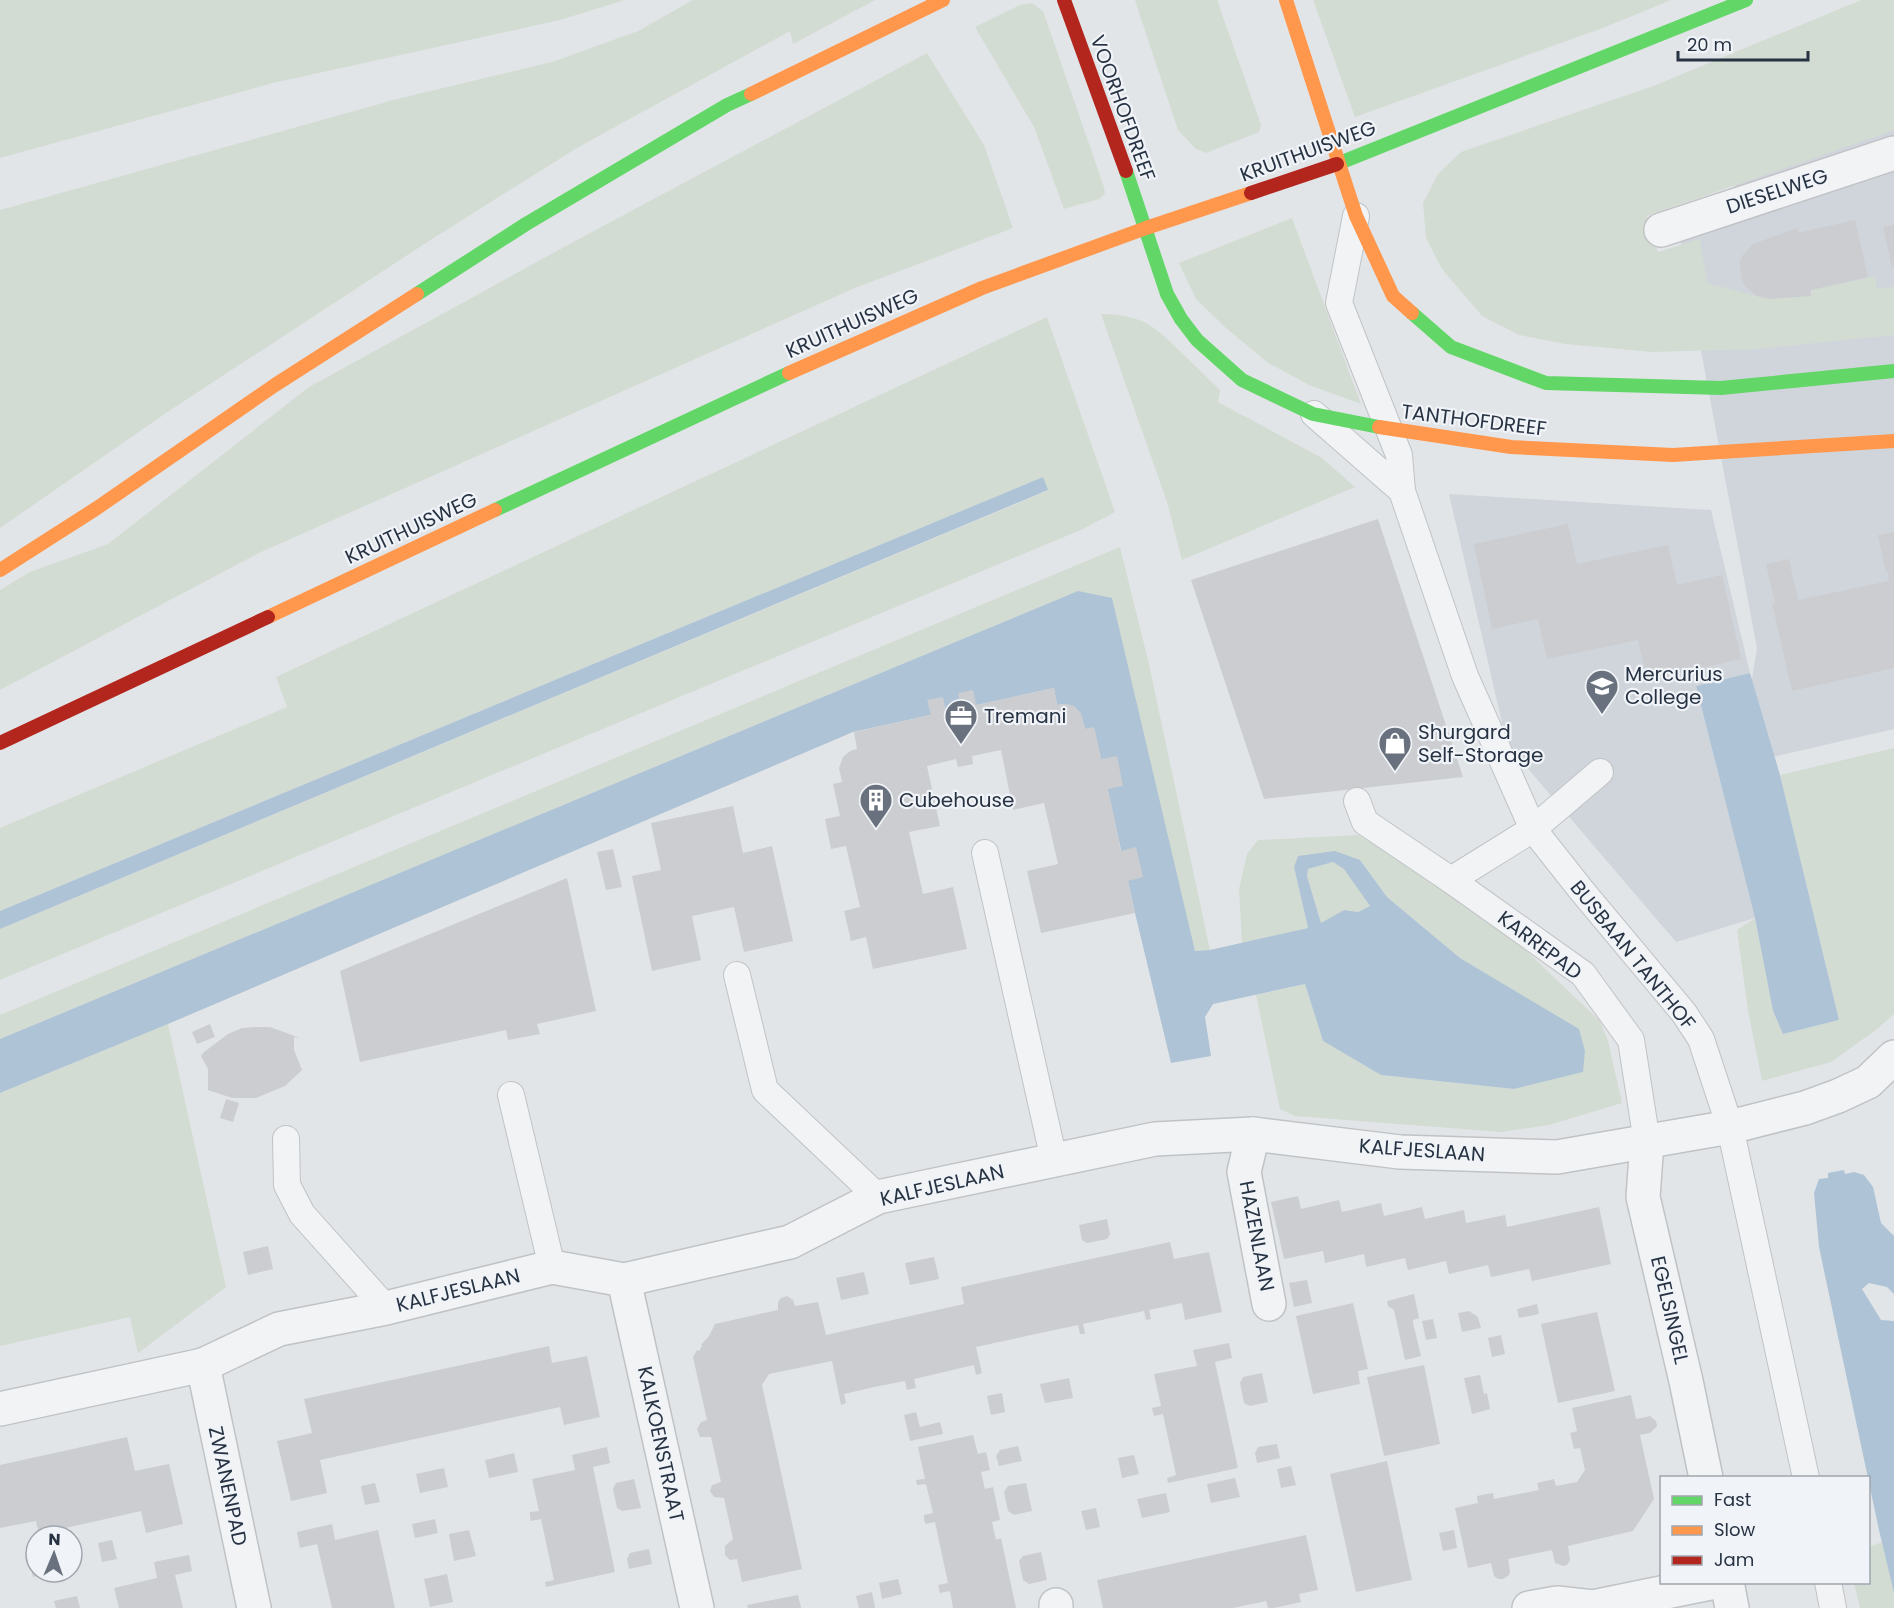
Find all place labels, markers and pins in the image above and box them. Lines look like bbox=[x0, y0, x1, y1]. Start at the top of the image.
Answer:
place label: Mercurius College bbox=[1625, 660, 1723, 711]
school or university icon: Mercurius College bbox=[1584, 668, 1620, 715]
office icon: Tremani bbox=[943, 698, 979, 745]
place label: Tremani bbox=[984, 702, 1067, 730]
place label: Shurgard Self-Storage bbox=[1418, 718, 1543, 769]
shop icon: Shurgard Self-Storage bbox=[1377, 725, 1413, 772]
building icon: Cubehouse bbox=[858, 782, 894, 829]
place label: Cubehouse bbox=[899, 786, 1014, 814]

